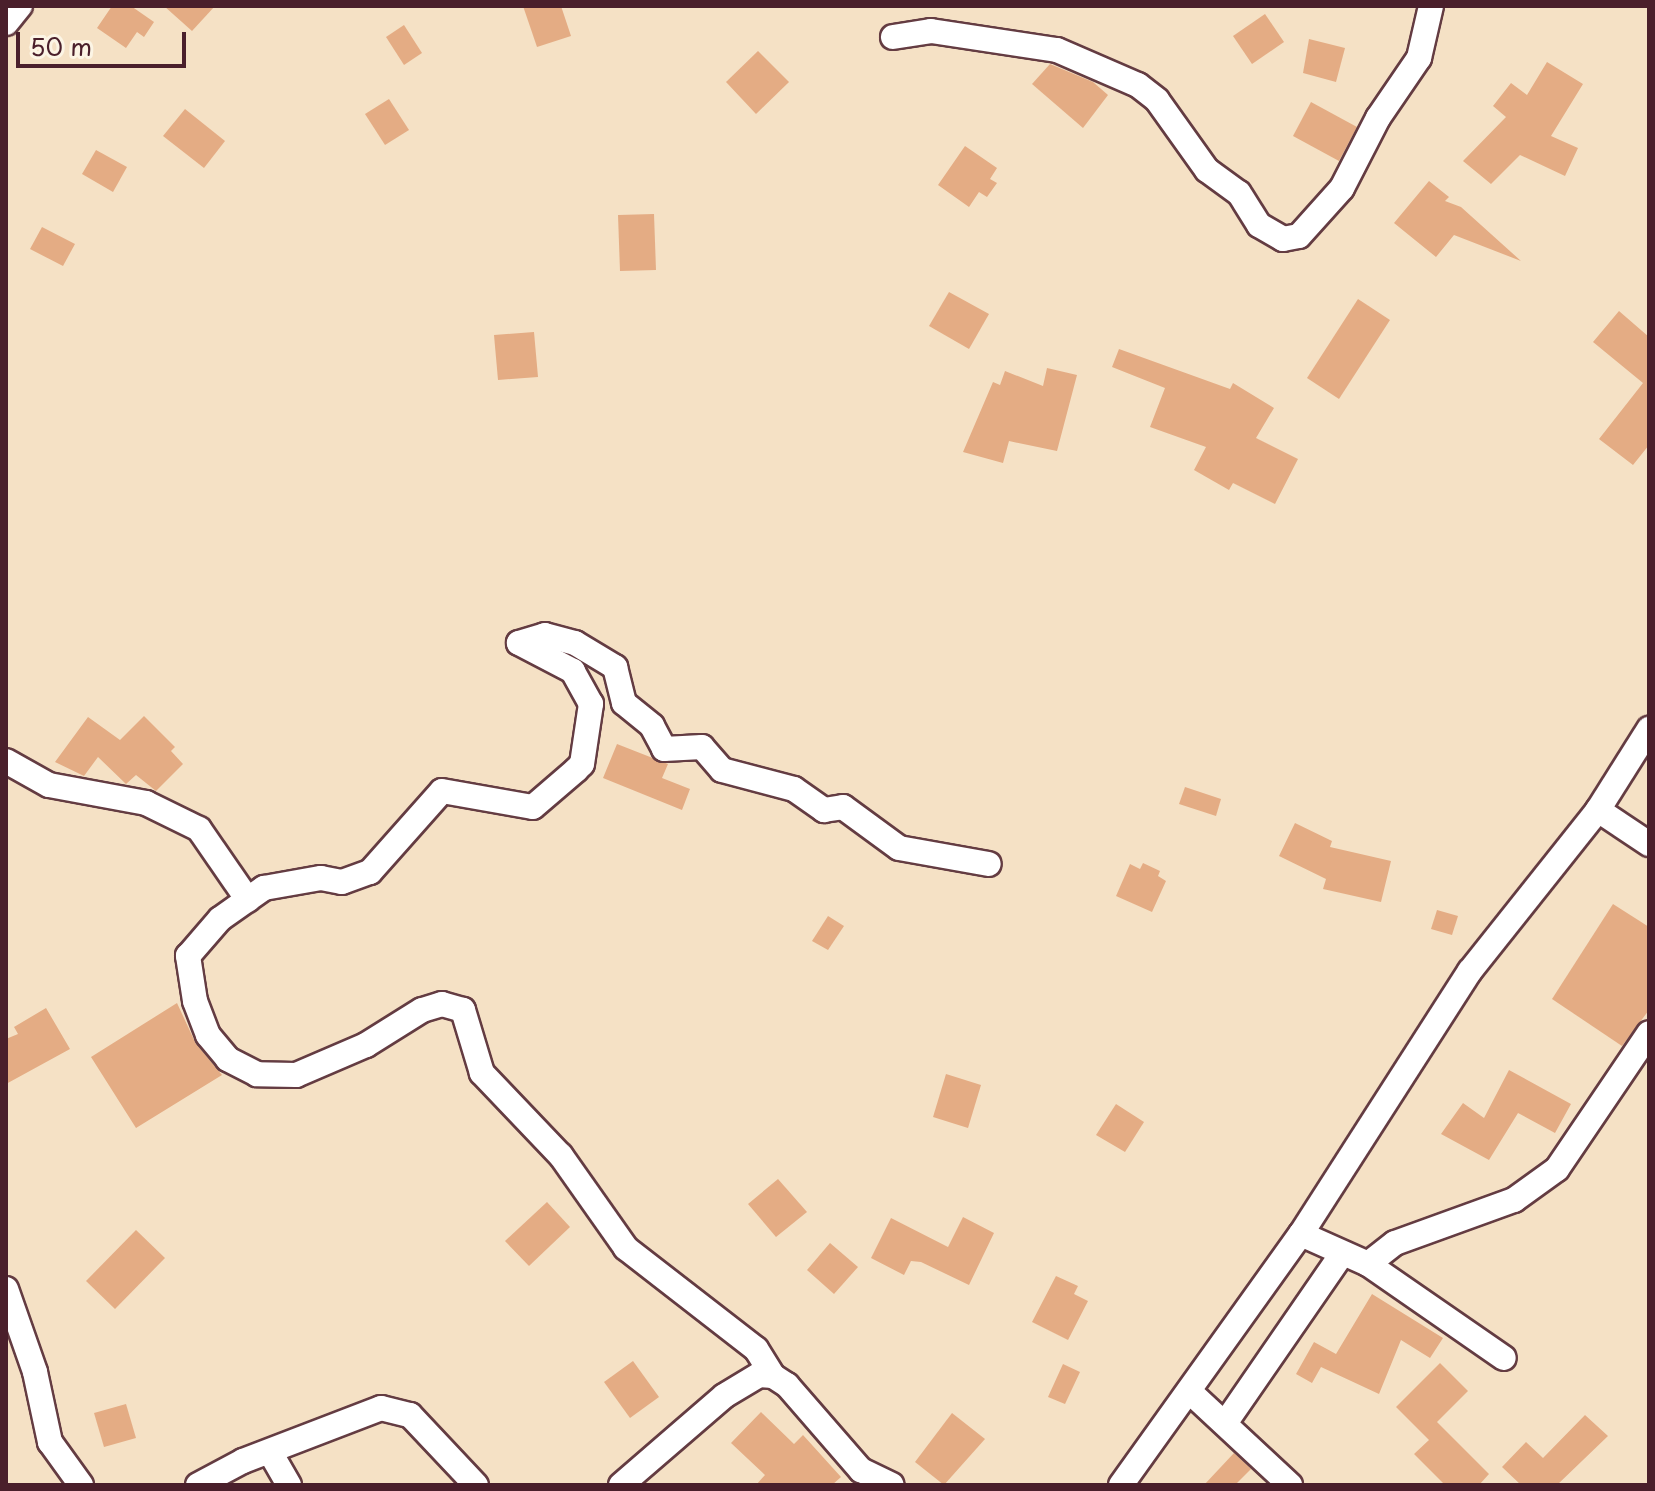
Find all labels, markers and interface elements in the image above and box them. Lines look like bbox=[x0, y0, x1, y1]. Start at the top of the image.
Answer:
scale bar bbox=[20, 16, 190, 66]
text: 50 m bbox=[30, 28, 92, 64]

